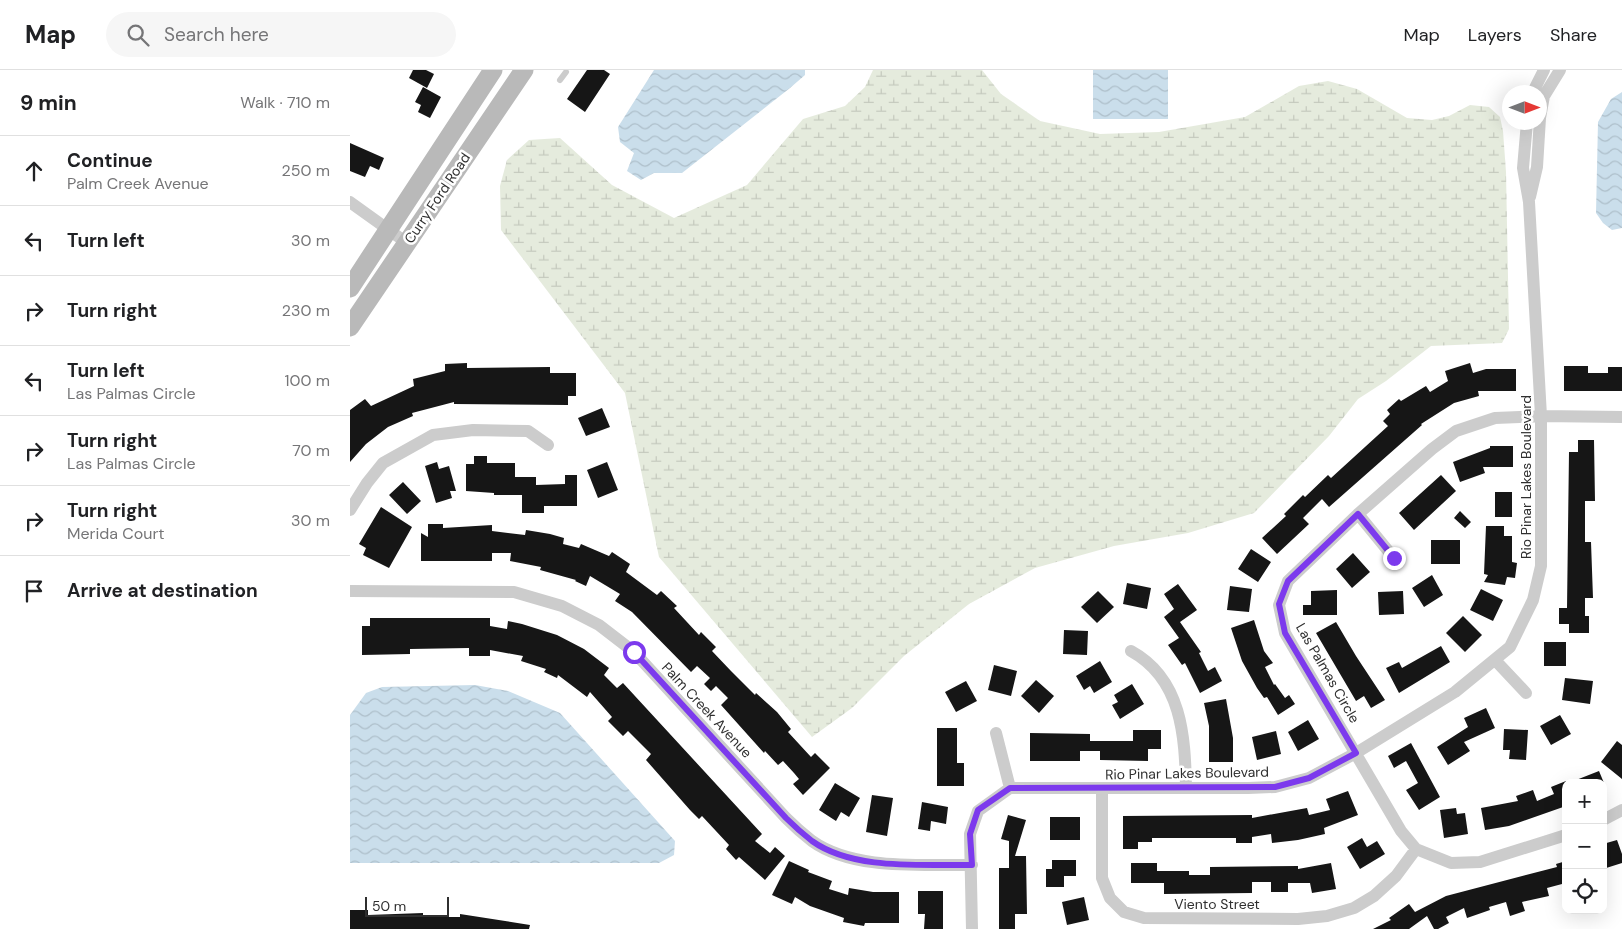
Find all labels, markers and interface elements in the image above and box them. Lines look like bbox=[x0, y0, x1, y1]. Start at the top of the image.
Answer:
search box bbox=[106, 12, 456, 57]
text: Map bbox=[25, 19, 76, 50]
icon: search bbox=[124, 21, 152, 49]
text: Search here bbox=[164, 22, 269, 47]
text: Map bbox=[1404, 23, 1440, 47]
text: Layers bbox=[1468, 23, 1522, 47]
text: Share bbox=[1550, 23, 1597, 47]
north arrow bbox=[1502, 85, 1547, 130]
text: 9 min bbox=[20, 89, 77, 117]
text: Walk · 710 m bbox=[240, 92, 330, 113]
text: Continue bbox=[67, 148, 153, 173]
street label: Curry Ford Road bbox=[400, 149, 474, 247]
icon: ahead bbox=[20, 157, 48, 185]
text: 250 m bbox=[282, 160, 330, 181]
text: Palm Creek Avenue bbox=[67, 173, 209, 194]
icon: left bbox=[20, 227, 48, 255]
text: Turn left bbox=[67, 228, 145, 253]
text: 30 m bbox=[291, 230, 330, 251]
icon: right bbox=[20, 297, 48, 325]
text: Turn right bbox=[67, 298, 157, 323]
text: 230 m bbox=[282, 300, 330, 321]
text: Turn left bbox=[67, 358, 145, 383]
icon: left bbox=[20, 367, 48, 395]
text: 100 m bbox=[285, 370, 330, 391]
text: Las Palmas Circle bbox=[67, 383, 196, 404]
street label: Rio Pinar Lakes Boulevard bbox=[1517, 395, 1535, 559]
text: Turn right bbox=[67, 428, 157, 453]
icon: right bbox=[20, 437, 48, 465]
text: 70 m bbox=[292, 440, 330, 461]
text: Las Palmas Circle bbox=[67, 453, 196, 474]
text: Turn right bbox=[67, 498, 157, 523]
icon: right bbox=[20, 507, 48, 535]
text: 30 m bbox=[291, 510, 330, 531]
text: Merida Court bbox=[67, 523, 165, 544]
route end bbox=[1383, 547, 1406, 570]
icon: arrive bbox=[20, 577, 48, 605]
text: Arrive at destination bbox=[67, 578, 258, 603]
street label: Las Palmas Circle bbox=[1292, 620, 1364, 726]
route start bbox=[623, 641, 646, 664]
street label: Palm Creek Avenue bbox=[658, 659, 756, 761]
street label: Rio Pinar Lakes Boulevard bbox=[1105, 763, 1269, 783]
map controls bbox=[1562, 779, 1607, 914]
button: + bbox=[1562, 779, 1607, 824]
button: − bbox=[1562, 824, 1607, 869]
button: locate bbox=[1562, 869, 1607, 914]
scale bar bbox=[365, 894, 449, 917]
street label: Viento Street bbox=[1174, 895, 1260, 913]
text: 50 m bbox=[372, 897, 406, 915]

